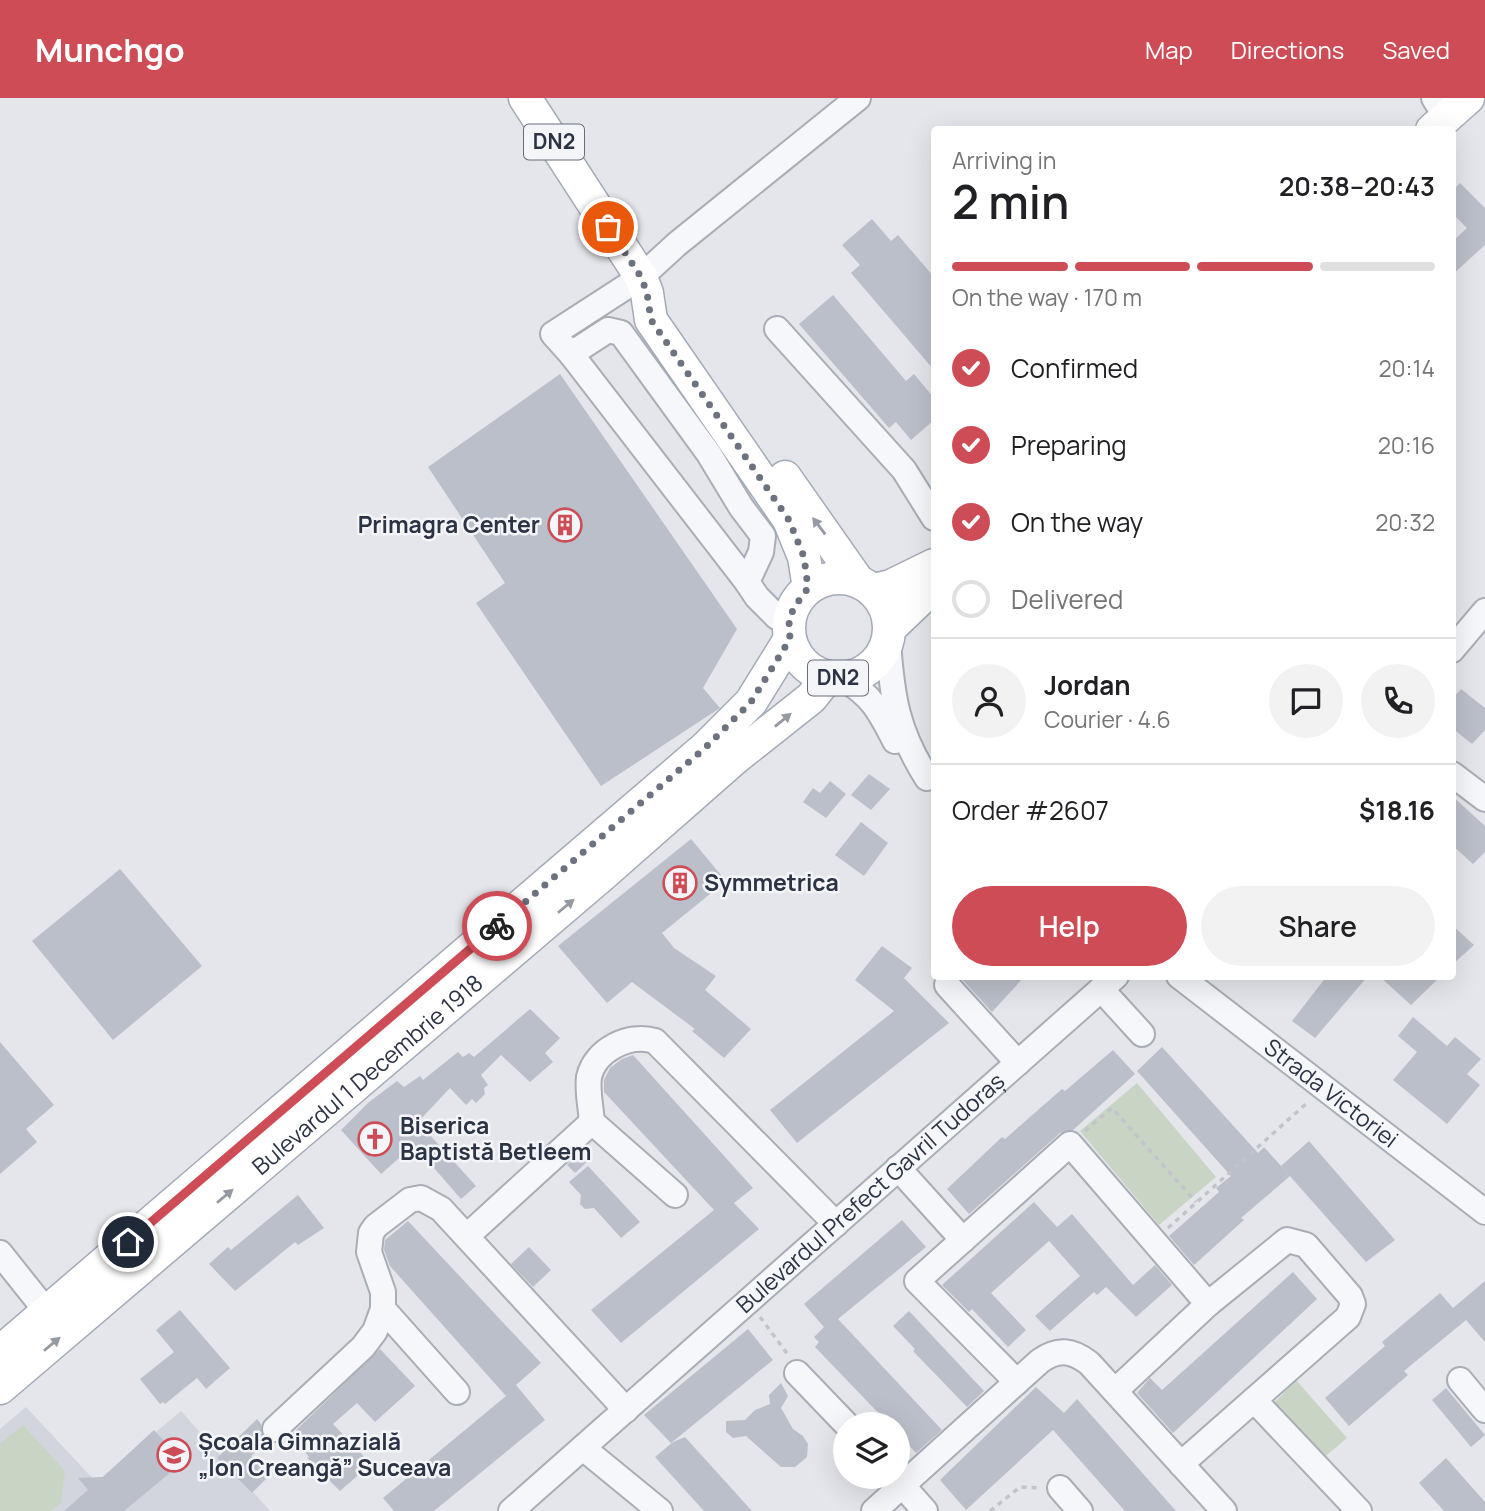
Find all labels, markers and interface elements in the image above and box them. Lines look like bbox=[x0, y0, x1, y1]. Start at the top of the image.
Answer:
text: Munchgo bbox=[35, 27, 185, 72]
text: Map bbox=[1145, 33, 1193, 66]
text: Directions bbox=[1231, 33, 1344, 66]
text: Saved bbox=[1382, 33, 1450, 66]
road number: DN2 bbox=[524, 124, 584, 159]
text: Arriving in bbox=[952, 144, 1057, 176]
text: 20:38–20:43 bbox=[1279, 168, 1435, 204]
text: 2 min bbox=[952, 170, 1069, 233]
pin bbox=[578, 197, 638, 257]
icon: bag bbox=[589, 208, 627, 246]
text: On the way · 170 m bbox=[952, 281, 1142, 313]
icon: check bbox=[952, 349, 990, 387]
text: Confirmed bbox=[1011, 350, 1138, 386]
text: 20:14 bbox=[1378, 352, 1435, 384]
icon: check bbox=[952, 426, 990, 464]
text: Preparing bbox=[1011, 427, 1127, 463]
text: 20:16 bbox=[1378, 429, 1435, 461]
icon: check bbox=[952, 503, 990, 541]
text: On the way bbox=[1011, 504, 1143, 540]
building icon: Primagra Center bbox=[546, 506, 584, 544]
text: 20:32 bbox=[1375, 506, 1435, 538]
place label: Primagra Center bbox=[358, 508, 540, 540]
one-way arrow bbox=[812, 516, 826, 535]
text: Delivered bbox=[1011, 581, 1123, 617]
road number: DN2 bbox=[808, 660, 868, 696]
button: person bbox=[952, 664, 1026, 738]
button: chat bbox=[1269, 664, 1343, 738]
button: phone bbox=[1361, 664, 1435, 738]
text: Jordan bbox=[1044, 667, 1130, 703]
text: Courier · 4.6 bbox=[1044, 703, 1171, 735]
one-way arrow bbox=[774, 713, 791, 728]
text: Order #2607 bbox=[952, 792, 1109, 828]
text: $18.16 bbox=[1359, 792, 1435, 828]
building icon: Symmetrica bbox=[661, 864, 699, 902]
place label: Symmetrica bbox=[704, 866, 839, 898]
button: Help bbox=[952, 886, 1187, 966]
button: Share bbox=[1201, 886, 1435, 966]
courier bbox=[462, 891, 532, 961]
one-way arrow bbox=[557, 898, 575, 913]
icon: bike bbox=[478, 907, 516, 945]
street label: Bulevardul 1 Decembrie 1918 bbox=[245, 967, 489, 1181]
street label: Strada Victoriei bbox=[1258, 1030, 1405, 1154]
street label: Bulevardul Prefect Gavril Tudoraș bbox=[729, 1065, 1011, 1320]
place label: Biserica Baptistă Betleem bbox=[400, 1109, 591, 1167]
church icon: Biserica Baptistă Betleem bbox=[356, 1120, 394, 1158]
one-way arrow bbox=[216, 1188, 234, 1204]
pin bbox=[98, 1212, 158, 1272]
icon: home bbox=[109, 1223, 147, 1261]
one-way arrow bbox=[43, 1336, 61, 1352]
map controls bbox=[833, 1412, 910, 1489]
button: layers bbox=[833, 1412, 910, 1489]
place label: Școala Gimnazială „Ion Creangă” Suceava bbox=[198, 1425, 451, 1483]
school or university icon: Școala Gimnazială „Ion Creangă” Suceava bbox=[155, 1436, 193, 1474]

